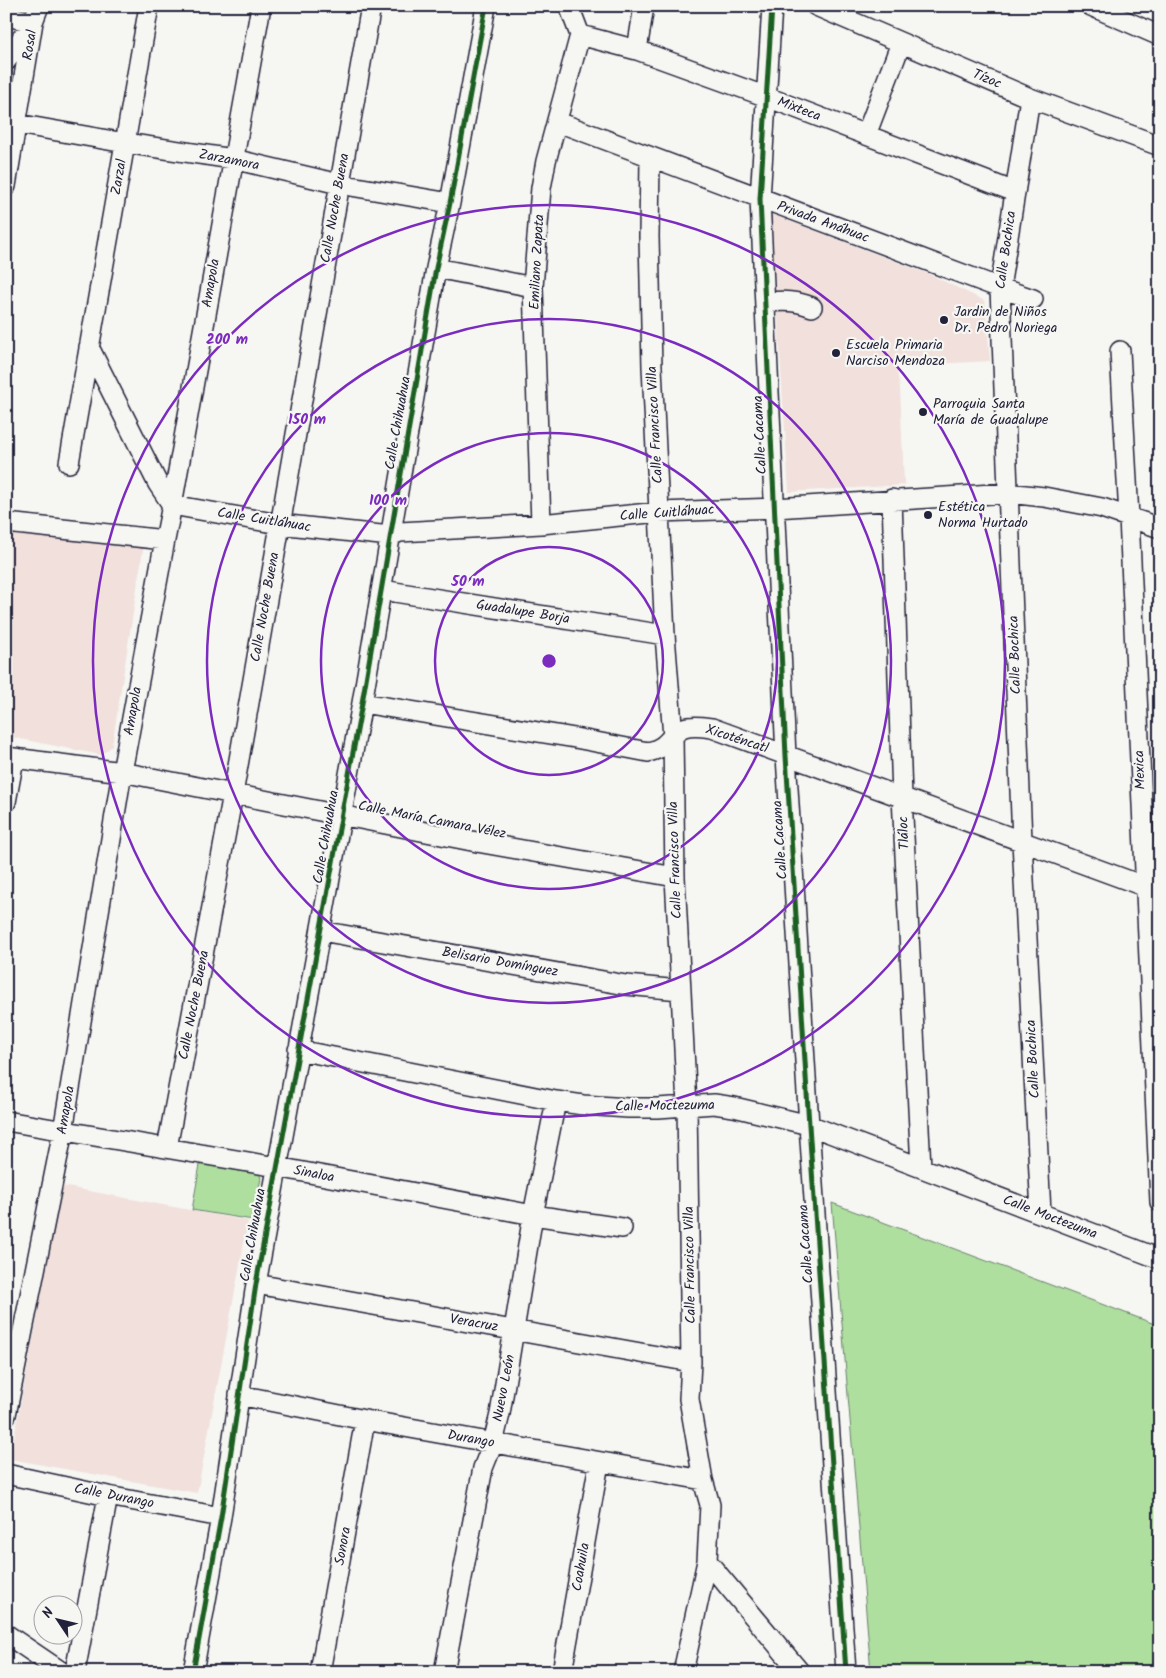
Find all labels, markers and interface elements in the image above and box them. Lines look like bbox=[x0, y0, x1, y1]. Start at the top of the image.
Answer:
street label: Rosal bbox=[17, 28, 43, 62]
street label: Tízoc bbox=[969, 63, 1005, 95]
street label: Mixteca bbox=[774, 91, 824, 127]
street label: Zarzamora bbox=[197, 143, 261, 177]
street label: Calle Noche Buena bbox=[315, 151, 355, 265]
street label: Zarzal bbox=[105, 157, 133, 197]
street label: Privada Anáhuac bbox=[774, 195, 872, 249]
street label: Calle Bochica bbox=[990, 209, 1022, 291]
street label: Emiliano Zapata bbox=[524, 214, 550, 310]
street label: Amapola bbox=[196, 257, 226, 309]
place label: Jardin de Niños Dr. Pedro Noriega bbox=[954, 301, 1057, 339]
marker: Jardin de Niños Dr. Pedro Noriega bbox=[938, 314, 950, 326]
text: 200 m bbox=[206, 328, 248, 352]
place label: Escuela Primaria Narciso Mendoza bbox=[846, 334, 945, 372]
marker: Escuela Primaria Narciso Mendoza bbox=[830, 347, 842, 359]
street label: Calle Francisco Villa bbox=[641, 366, 669, 484]
street label: Calle Chihuahua bbox=[379, 375, 417, 471]
place label: Parroquia Santa María de Guadalupe bbox=[933, 393, 1049, 431]
street label: Calle Cacama bbox=[747, 395, 773, 475]
marker: Parroquia Santa María de Guadalupe bbox=[917, 406, 929, 418]
text: 150 m bbox=[288, 408, 326, 432]
text: 100 m bbox=[369, 489, 407, 513]
place label: Estética Norma Hurtado bbox=[938, 496, 1028, 534]
street label: Calle Cuitláhuac bbox=[619, 499, 715, 527]
street label: Calle Cuitláhuac bbox=[216, 502, 312, 538]
marker: Estética Norma Hurtado bbox=[922, 509, 934, 521]
street label: Calle Noche Buena bbox=[245, 550, 285, 664]
text: 50 m bbox=[450, 570, 485, 594]
street label: Guadalupe Borja bbox=[475, 594, 571, 630]
street label: Calle Bochica bbox=[1003, 615, 1027, 695]
centre of rings bbox=[540, 652, 558, 670]
street label: Amapola bbox=[118, 685, 148, 737]
street label: Xicoténcatl bbox=[703, 718, 772, 760]
street label: Mexica bbox=[1128, 750, 1152, 790]
street label: Calle Chihuahua bbox=[307, 789, 345, 885]
street label: Calle María Camara Vélez bbox=[356, 795, 508, 845]
street label: Calle Cacama bbox=[766, 800, 794, 880]
street label: Calle Francisco Villa bbox=[662, 801, 688, 919]
street label: Tláloc bbox=[892, 816, 916, 850]
street label: Belisario Domínguez bbox=[440, 941, 560, 983]
street label: Calle Noche Buena bbox=[173, 948, 215, 1062]
street label: Calle Bochica bbox=[1020, 1019, 1046, 1099]
street label: Amapola bbox=[51, 1084, 81, 1136]
street label: Calle Moctezuma bbox=[615, 1094, 715, 1118]
street label: Sinaloa bbox=[292, 1159, 336, 1189]
street label: Calle Chihuahua bbox=[234, 1187, 272, 1283]
street label: Calle Moctezuma bbox=[1000, 1189, 1100, 1245]
street label: Calle Cacama bbox=[792, 1204, 820, 1284]
street label: Calle Francisco Villa bbox=[678, 1206, 702, 1324]
street label: Veracruz bbox=[448, 1308, 500, 1338]
street label: Nuevo León bbox=[487, 1352, 521, 1424]
street label: Durango bbox=[446, 1424, 496, 1454]
street label: Calle Durango bbox=[72, 1477, 156, 1515]
street label: Sonora bbox=[329, 1525, 357, 1567]
street label: Coahuila bbox=[566, 1541, 596, 1593]
north arrow bbox=[32, 1596, 82, 1646]
text: N bbox=[37, 1603, 60, 1623]

